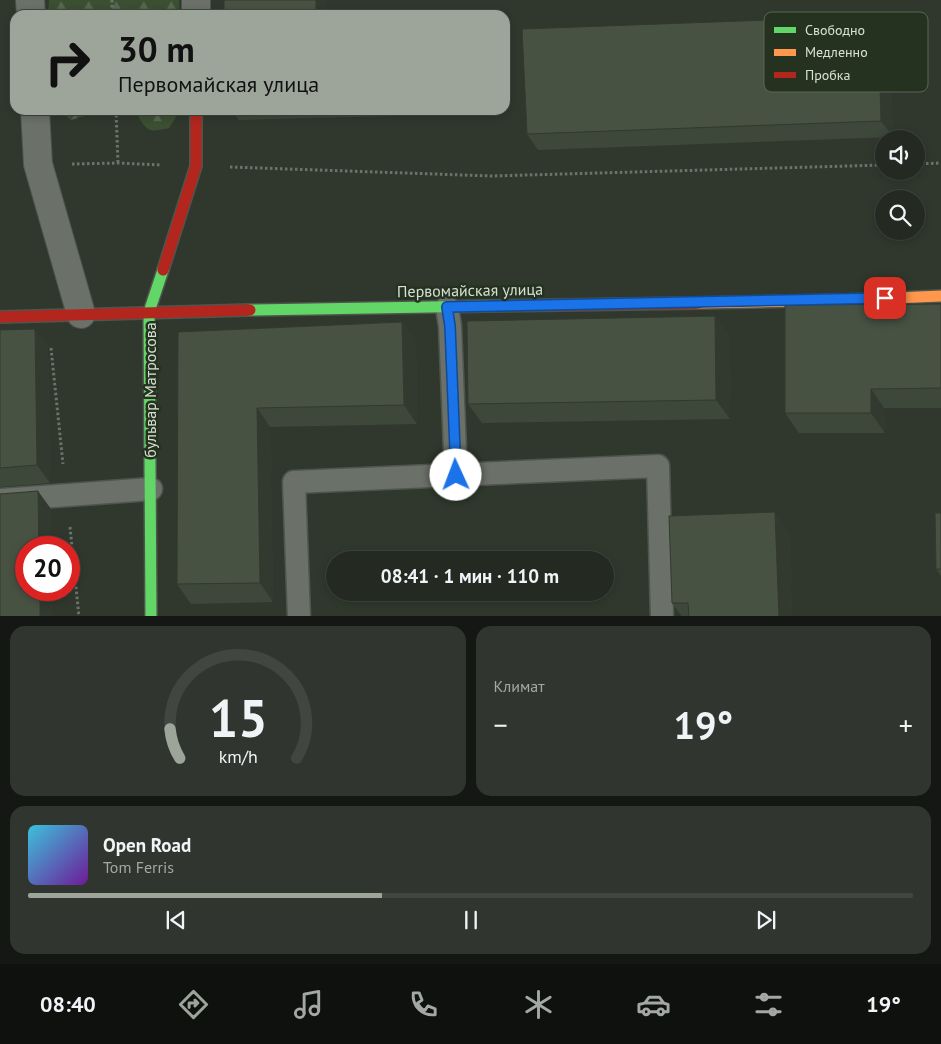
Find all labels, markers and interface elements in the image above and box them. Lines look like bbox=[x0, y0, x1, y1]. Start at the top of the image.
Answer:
legend bbox=[764, 12, 928, 92]
text: Свободно bbox=[805, 21, 865, 39]
text: 30 m bbox=[118, 26, 195, 72]
icon: right bbox=[35, 30, 100, 95]
text: Медленно bbox=[805, 43, 868, 61]
text: Пробка bbox=[805, 66, 850, 84]
text: Первомайская улица bbox=[118, 70, 319, 98]
map controls bbox=[875, 130, 925, 240]
button: sound bbox=[875, 130, 925, 180]
button: search bbox=[875, 190, 925, 240]
pin bbox=[864, 277, 906, 319]
street label: Первомайская улица bbox=[397, 279, 543, 301]
icon: arrive bbox=[871, 284, 899, 312]
street label: бульвар Матросова bbox=[140, 322, 160, 458]
position arrow bbox=[429, 448, 481, 500]
speed limit sign: 20 bbox=[15, 536, 80, 601]
text: 08:41 · 1 мин · 110 m bbox=[381, 564, 559, 588]
text: Климат bbox=[494, 676, 545, 696]
text: 15 bbox=[208, 684, 267, 751]
text: 19° bbox=[673, 700, 733, 749]
text: − bbox=[494, 706, 508, 743]
text: + bbox=[899, 706, 913, 743]
text: km/h bbox=[218, 745, 257, 768]
text: Open Road bbox=[103, 833, 191, 857]
text: Tom Ferris bbox=[103, 857, 174, 877]
icon: previous bbox=[162, 906, 190, 934]
icon: pause bbox=[457, 906, 485, 934]
icon: next bbox=[752, 906, 780, 934]
icon: directions bbox=[176, 987, 211, 1022]
icon: music bbox=[291, 987, 326, 1022]
icon: phone bbox=[406, 987, 441, 1022]
icon: climate bbox=[521, 987, 556, 1022]
icon: car bbox=[636, 987, 671, 1022]
icon: filters bbox=[751, 987, 786, 1022]
text: 08:40 bbox=[40, 990, 96, 1018]
text: 19° bbox=[866, 990, 901, 1018]

